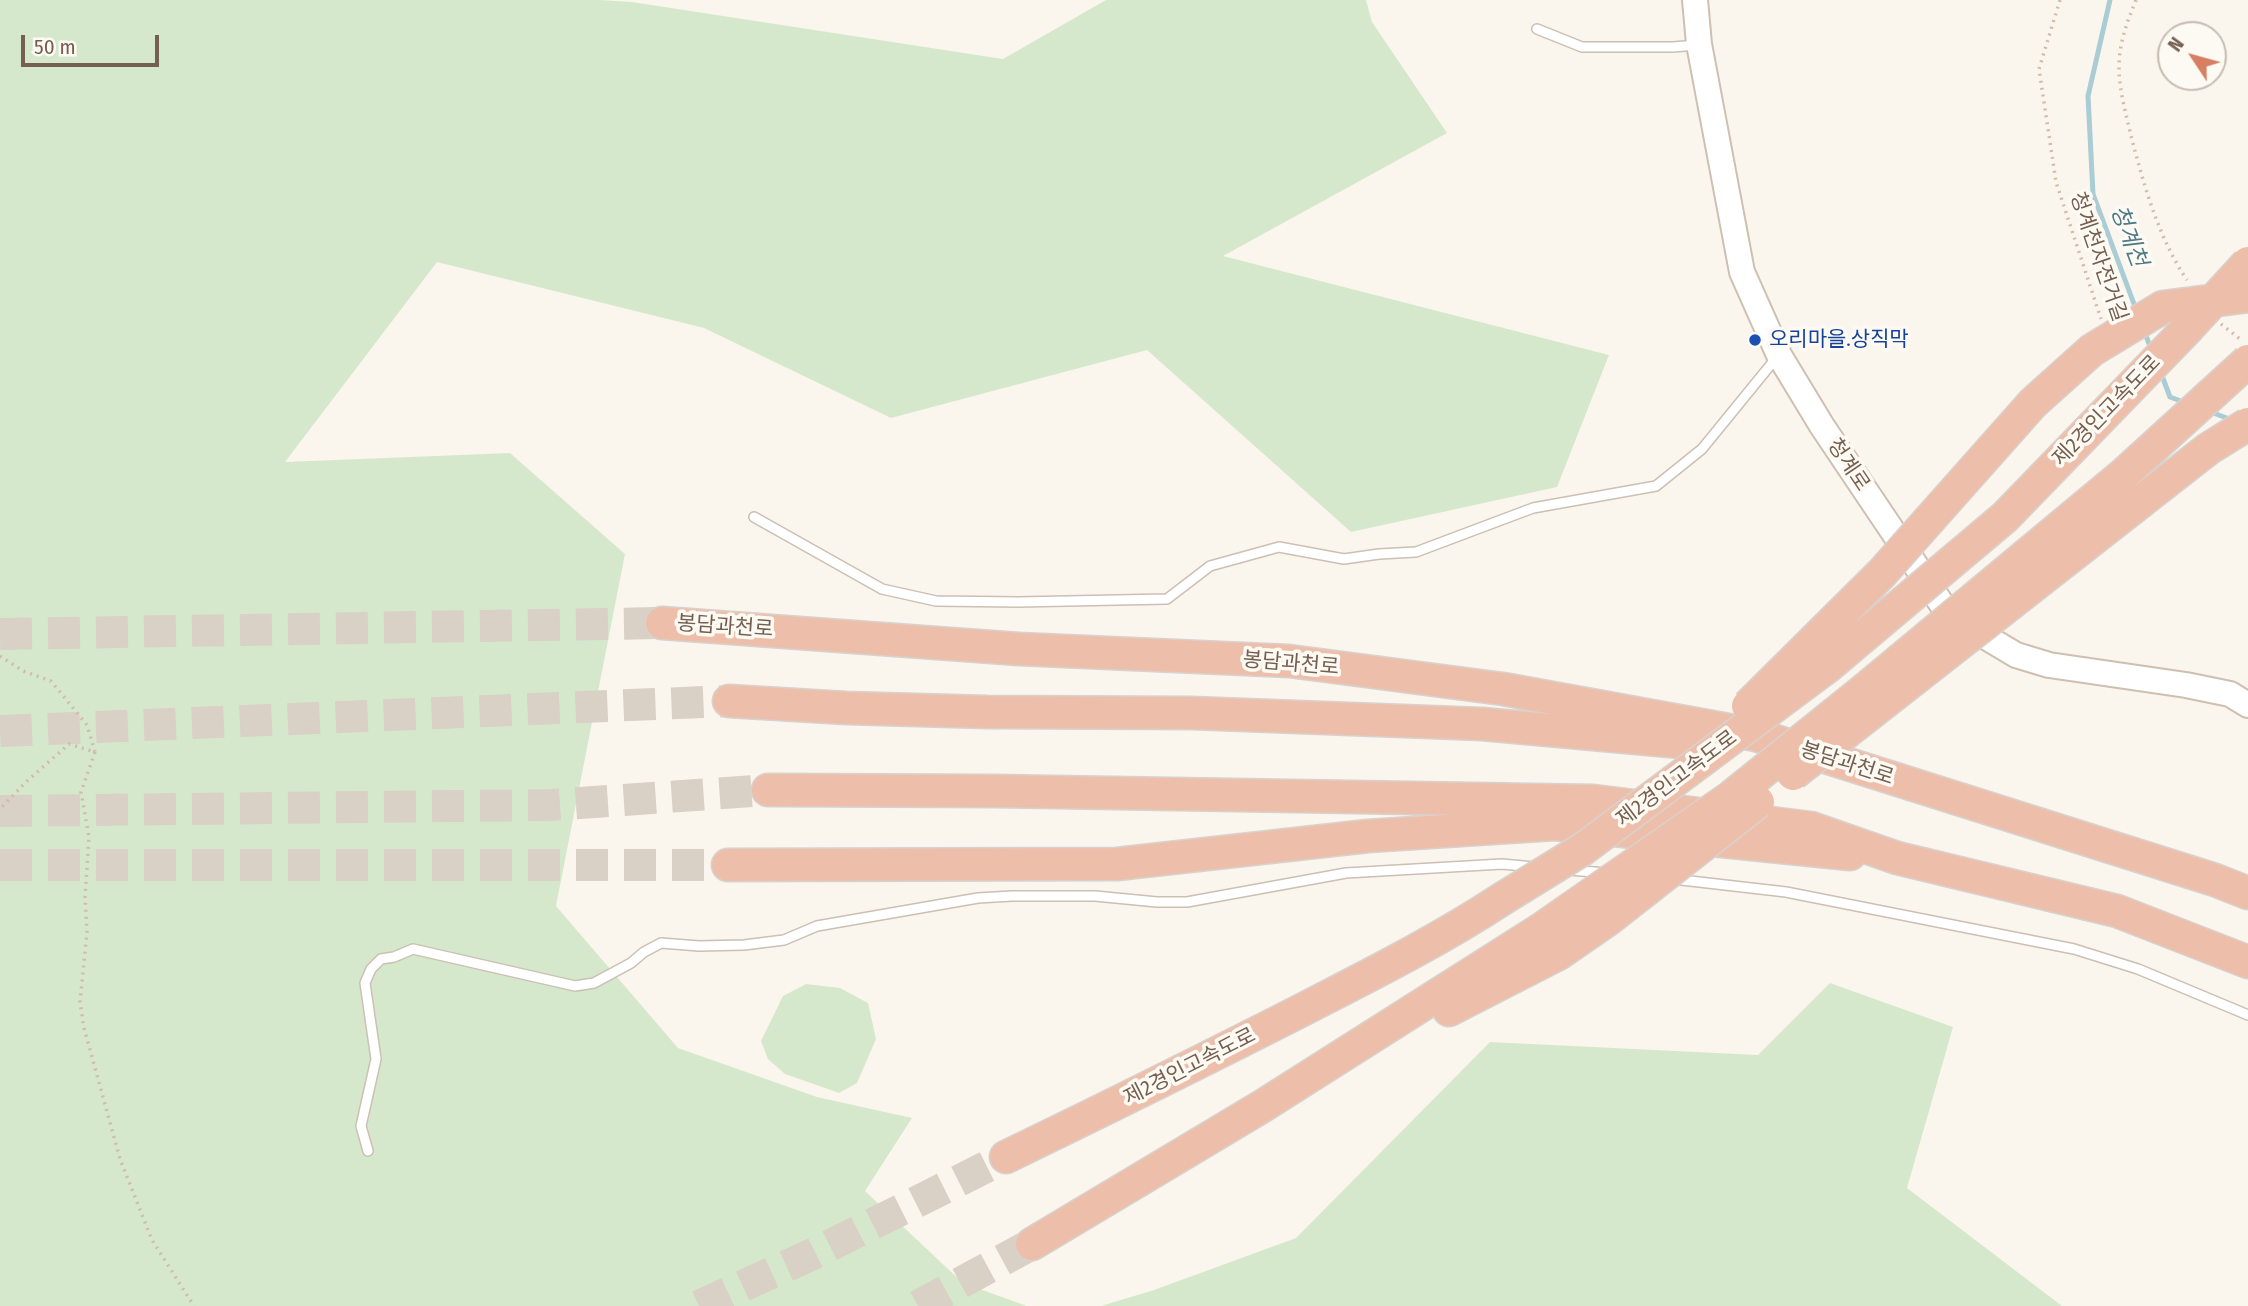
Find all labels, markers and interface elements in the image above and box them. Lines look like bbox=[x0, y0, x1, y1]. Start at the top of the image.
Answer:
scale bar bbox=[24, 21, 163, 65]
north arrow bbox=[2157, 21, 2227, 91]
text: N bbox=[2164, 33, 2189, 56]
text: 50 m bbox=[34, 34, 76, 60]
street label: 청계천자전거길 bbox=[2064, 189, 2132, 325]
water label: 청계천 bbox=[2104, 201, 2152, 271]
place label: 오리마을.상직막 bbox=[1769, 327, 1909, 353]
marker: 오리마을.상직막 bbox=[1747, 332, 1763, 348]
street label: 제2경인고속도로 bbox=[2048, 350, 2166, 472]
street label: 청계로 bbox=[1821, 434, 1875, 496]
street label: 봉담과천로 bbox=[676, 611, 774, 643]
street label: 봉담과천로 bbox=[1242, 647, 1340, 681]
street label: 제2경인고속도로 bbox=[1612, 725, 1742, 833]
street label: 봉담과천로 bbox=[1797, 737, 1897, 791]
street label: 제2경인고속도로 bbox=[1120, 1023, 1260, 1111]

